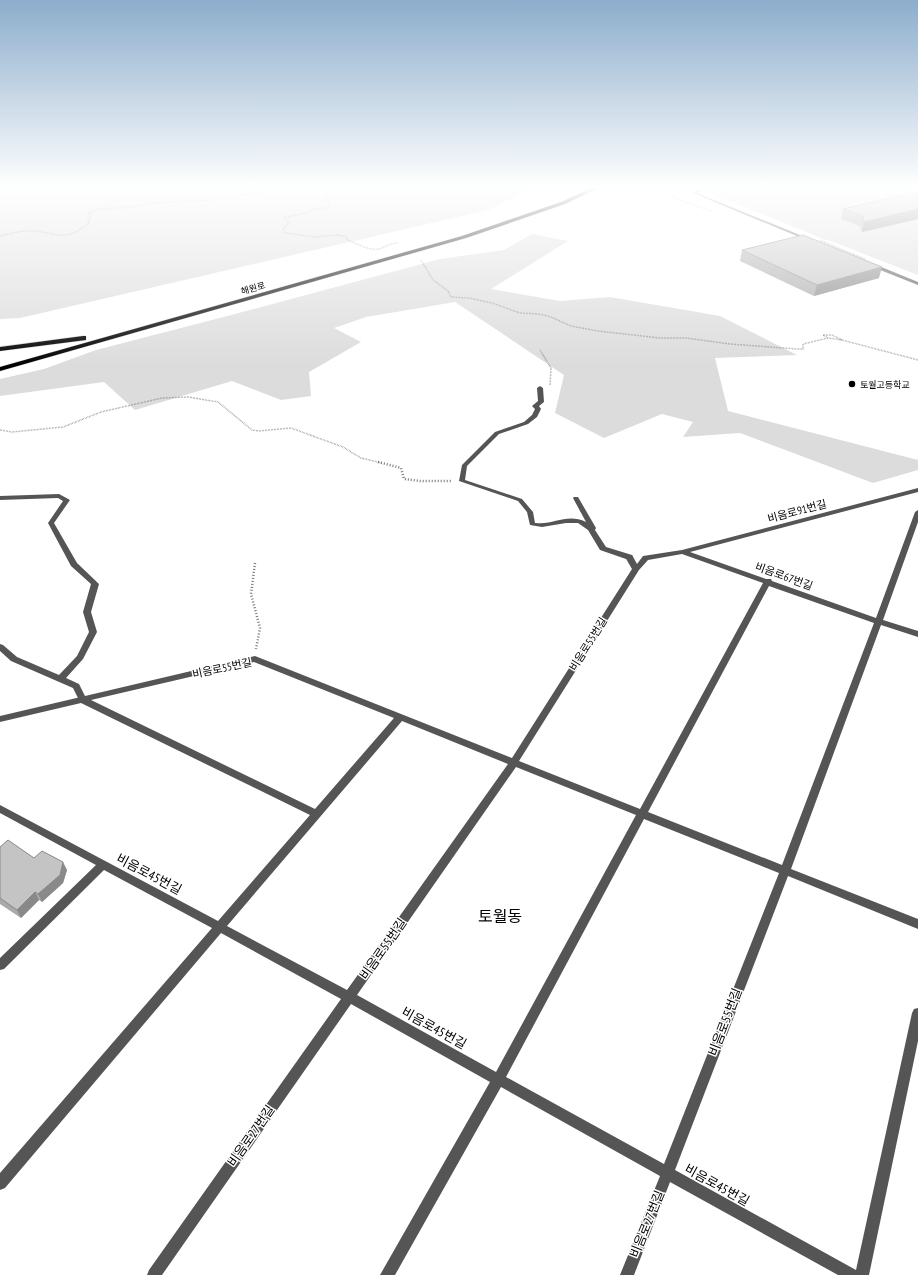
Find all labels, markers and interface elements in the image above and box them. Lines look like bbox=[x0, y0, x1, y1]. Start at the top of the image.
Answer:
street label: 해원로 bbox=[240, 279, 266, 297]
marker: 토월고등학교 bbox=[847, 379, 857, 389]
place label: 토월고등학교 bbox=[860, 379, 910, 390]
street label: 비음로91번길 bbox=[766, 496, 828, 526]
street label: 비음로67번길 bbox=[753, 559, 815, 593]
street label: 비음로55번길 bbox=[566, 615, 610, 673]
street label: 비음로55번길 bbox=[191, 655, 253, 681]
street label: 비음로45번길 bbox=[113, 850, 185, 898]
district label: 토월동 bbox=[478, 906, 522, 926]
street label: 비음로55번길 bbox=[356, 915, 410, 983]
street label: 비음로55번길 bbox=[704, 986, 746, 1058]
street label: 비음로45번길 bbox=[399, 1003, 469, 1053]
street label: 비음로27번길 bbox=[224, 1102, 278, 1170]
street label: 비음로45번길 bbox=[682, 1160, 752, 1210]
street label: 비음로27번길 bbox=[626, 1188, 668, 1260]

